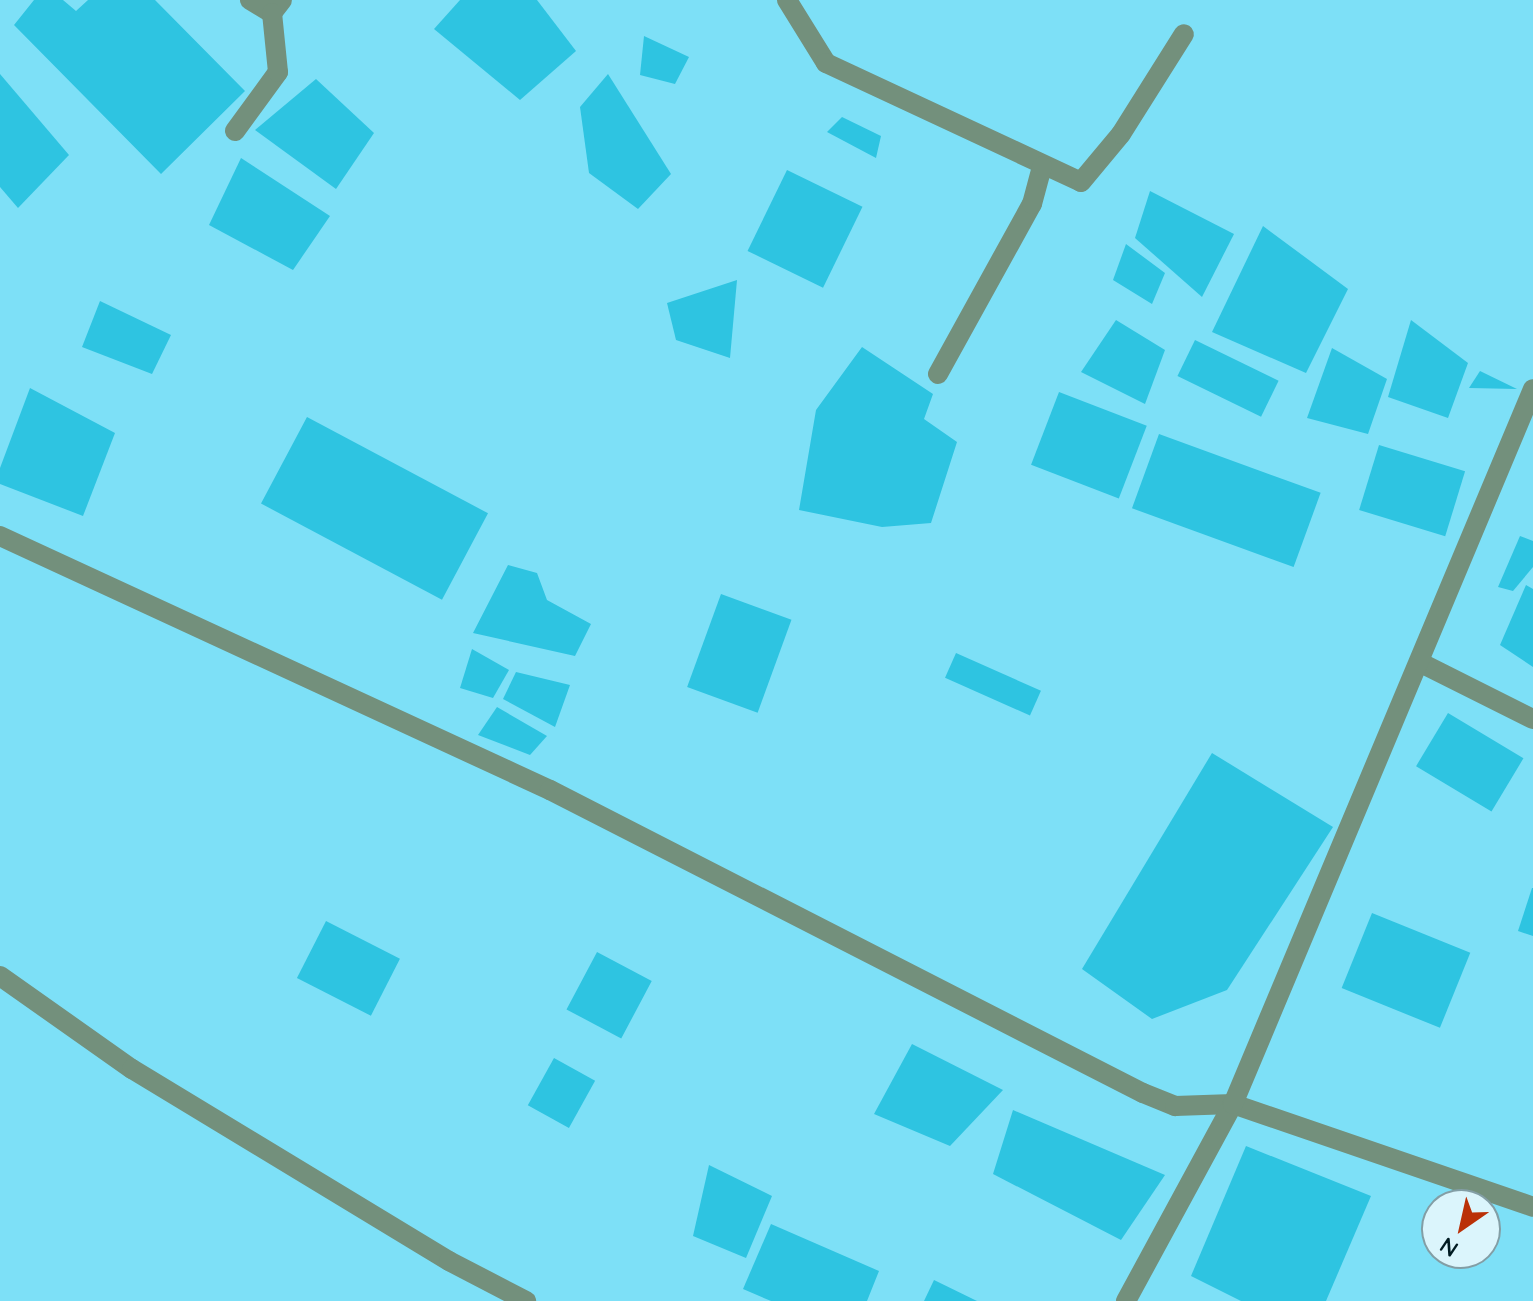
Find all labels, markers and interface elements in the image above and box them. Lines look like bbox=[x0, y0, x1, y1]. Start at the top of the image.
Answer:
north arrow bbox=[1421, 1189, 1501, 1269]
text: N bbox=[1434, 1231, 1463, 1263]

